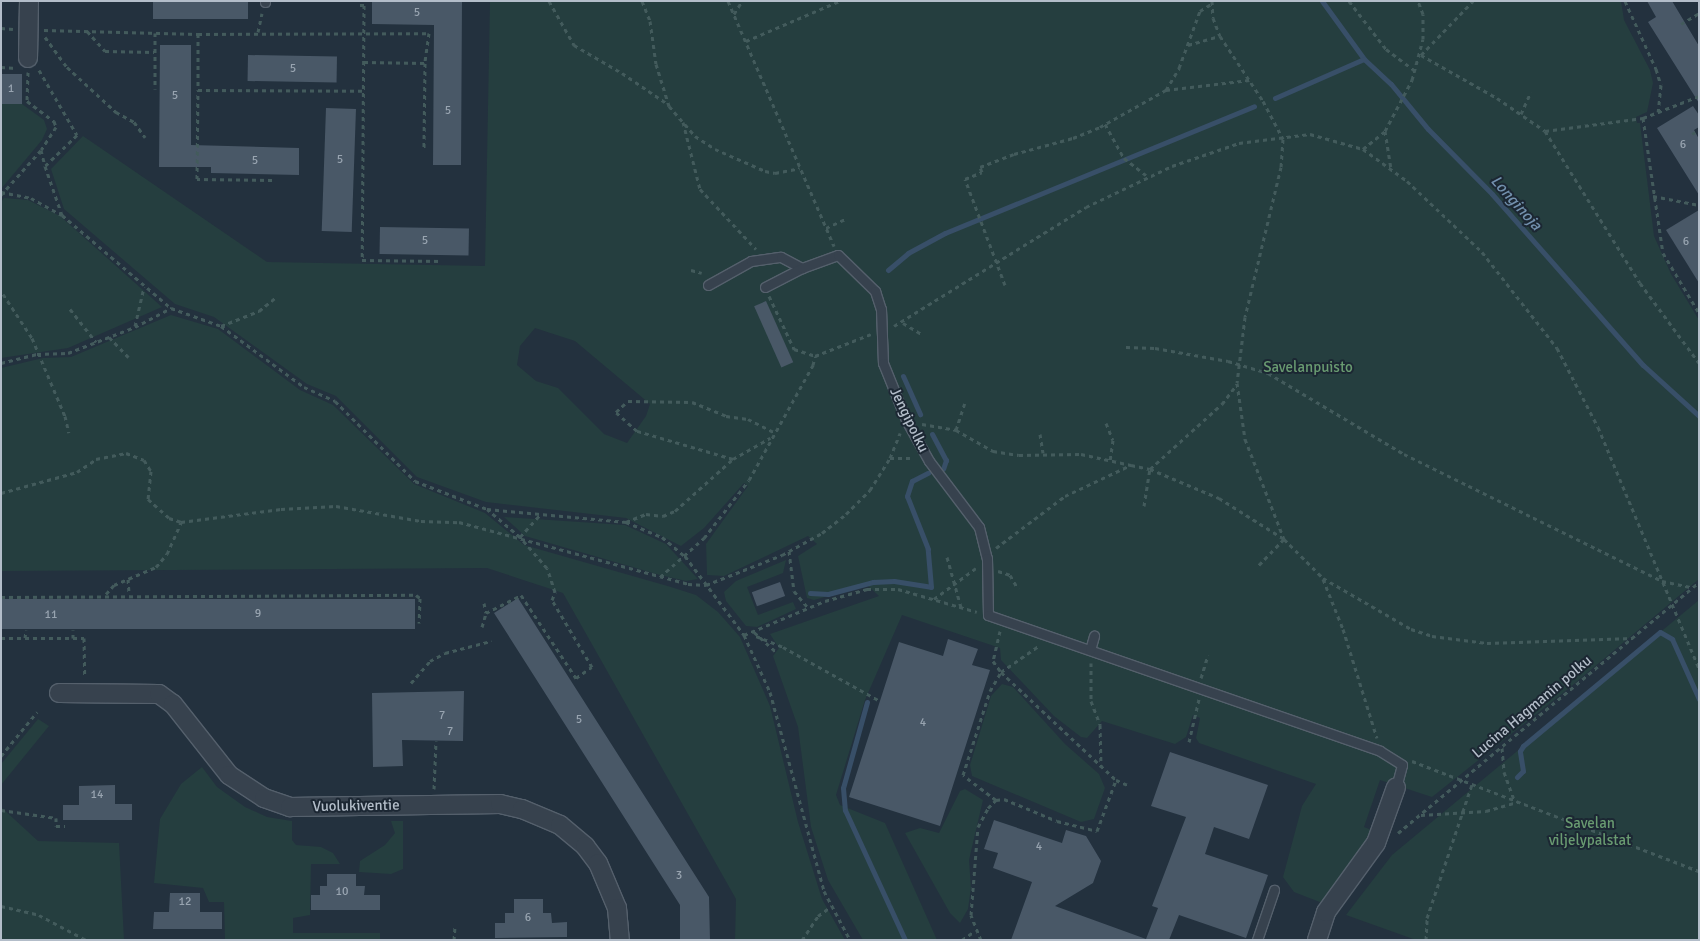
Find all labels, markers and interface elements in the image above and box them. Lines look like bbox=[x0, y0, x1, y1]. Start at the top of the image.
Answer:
house number: 5 bbox=[414, 6, 420, 20]
house number: 5 bbox=[290, 62, 296, 76]
house number: 1 bbox=[8, 82, 14, 96]
house number: 5 bbox=[172, 89, 178, 103]
house number: 5 bbox=[445, 104, 451, 118]
house number: 6 bbox=[1680, 138, 1686, 152]
house number: 5 bbox=[337, 153, 343, 167]
house number: 5 bbox=[252, 154, 258, 168]
water label: Longinoja bbox=[1486, 172, 1546, 234]
house number: 5 bbox=[422, 234, 428, 248]
house number: 6 bbox=[1683, 235, 1689, 249]
park label: Savelanpuisto bbox=[1263, 359, 1353, 377]
street label: Jengipolku bbox=[886, 385, 932, 455]
house number: 9 bbox=[255, 607, 261, 621]
house number: 11 bbox=[45, 608, 57, 622]
street label: Lucina Hagmanin polku bbox=[1469, 652, 1595, 762]
house number: 7 bbox=[439, 709, 445, 723]
house number: 5 bbox=[576, 713, 582, 727]
house number: 4 bbox=[920, 716, 926, 730]
house number: 7 bbox=[447, 725, 453, 739]
house number: 14 bbox=[91, 788, 103, 802]
street label: Vuolukiventie bbox=[312, 796, 400, 816]
park label: Savelan viljelypalstat bbox=[1549, 814, 1631, 849]
house number: 4 bbox=[1036, 840, 1042, 854]
house number: 3 bbox=[676, 869, 682, 883]
house number: 10 bbox=[336, 885, 348, 899]
house number: 12 bbox=[179, 895, 191, 909]
house number: 6 bbox=[525, 911, 531, 925]

